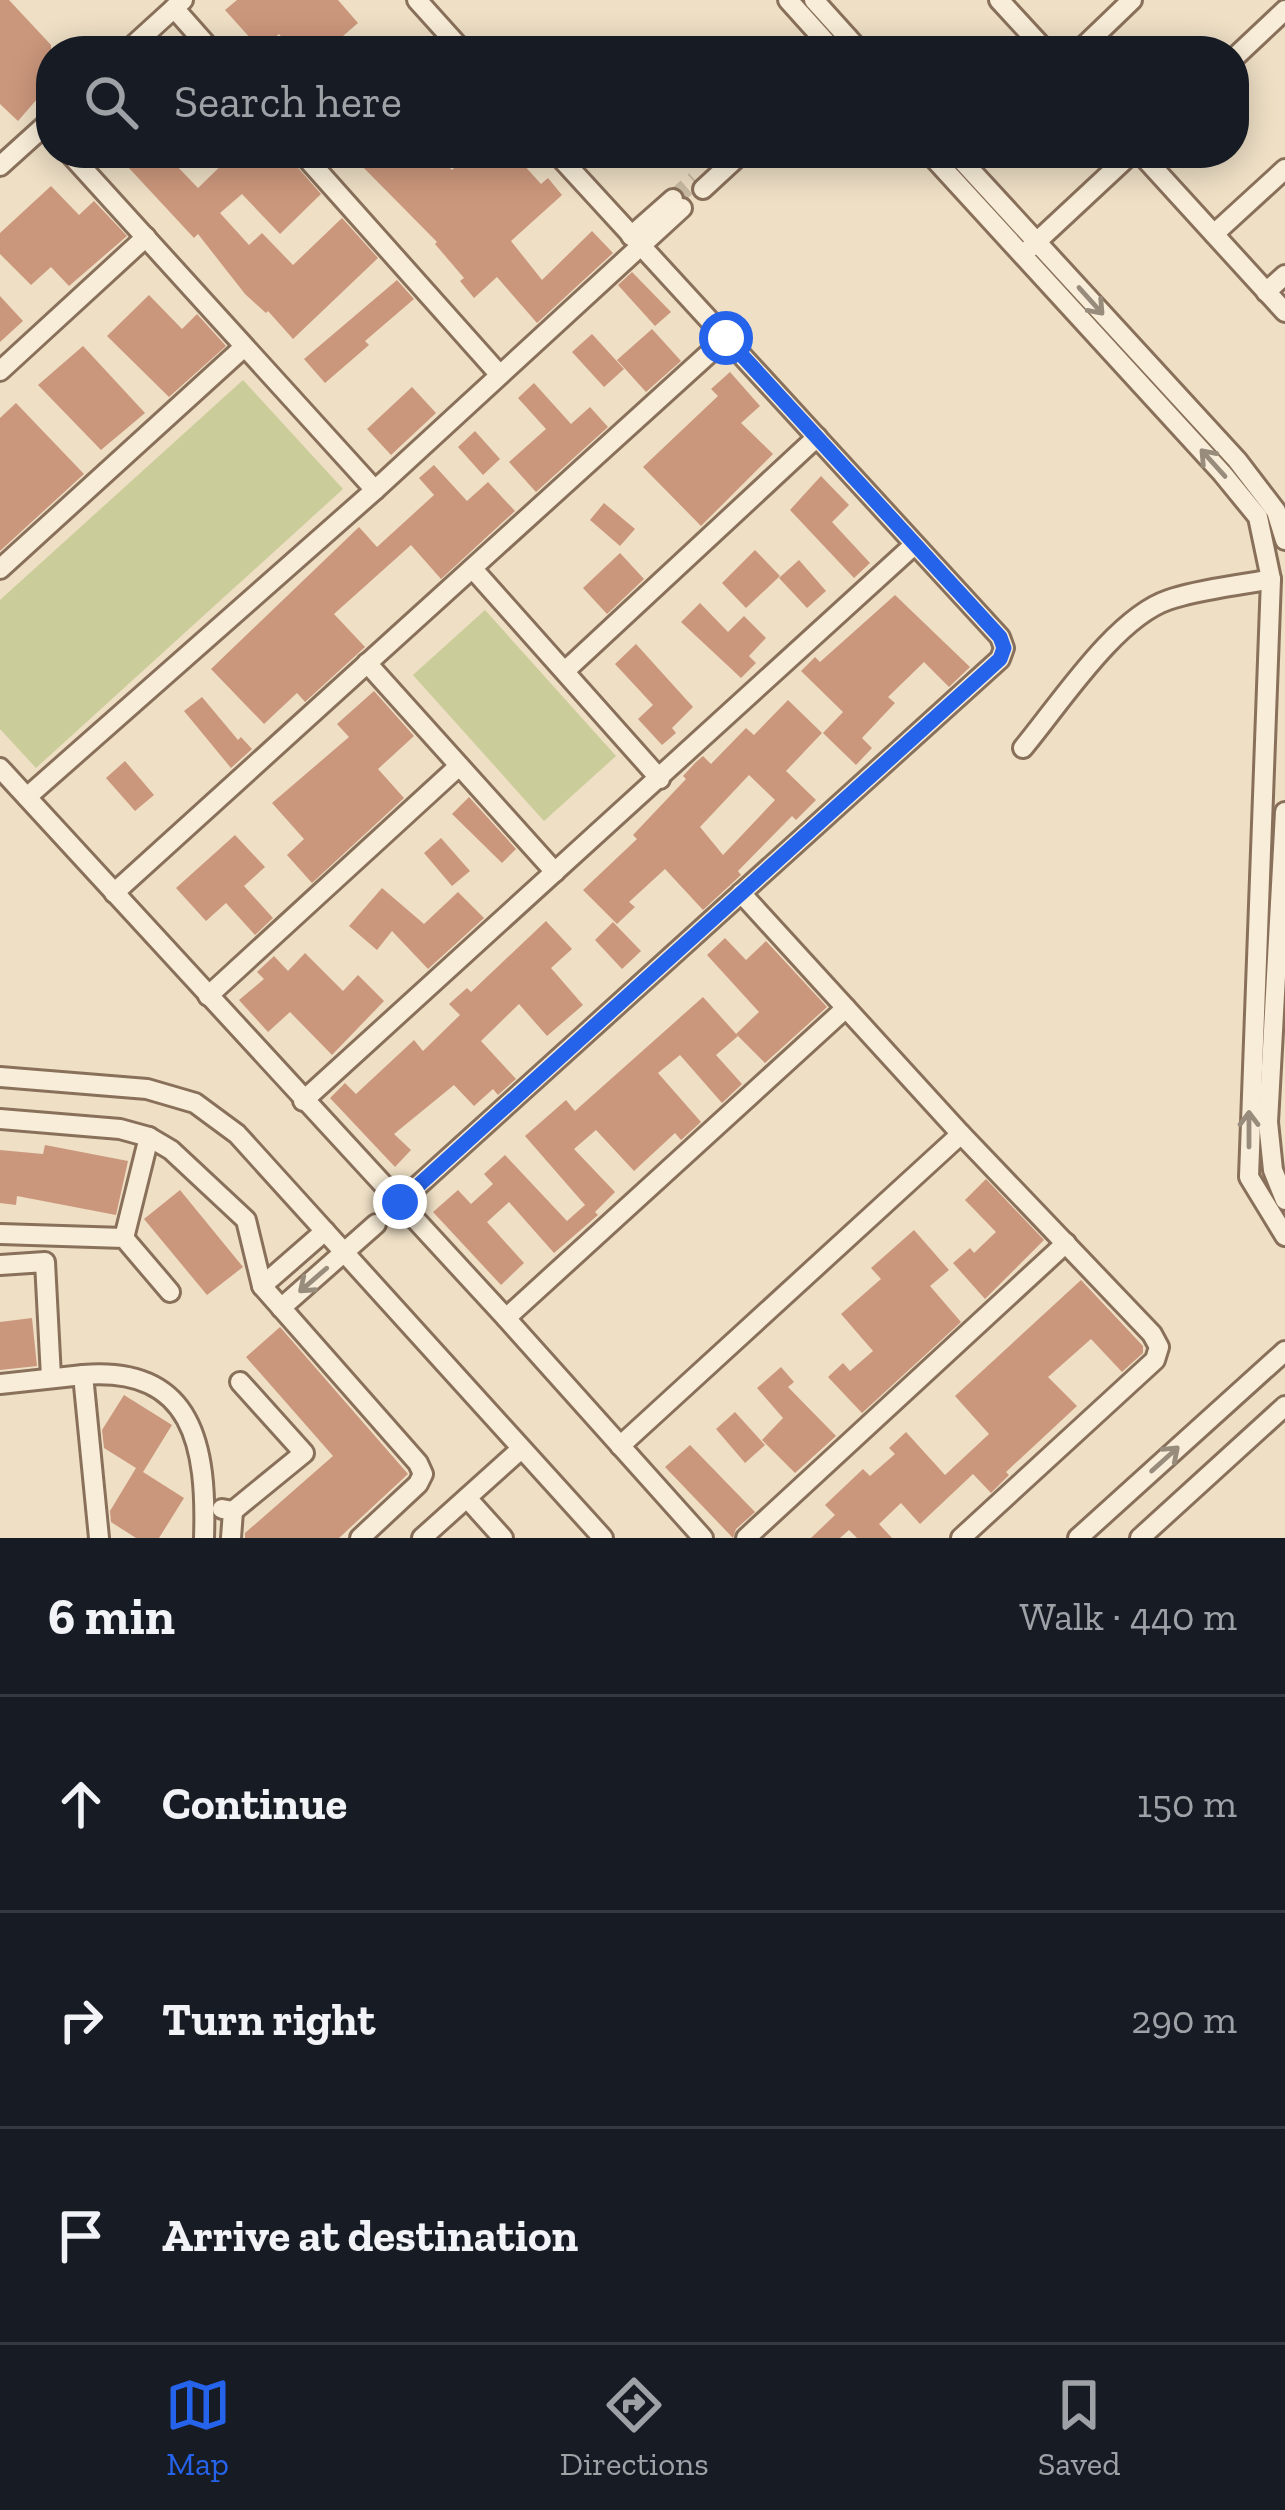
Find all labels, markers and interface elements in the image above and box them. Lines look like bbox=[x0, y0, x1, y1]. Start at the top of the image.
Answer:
search box bbox=[36, 36, 1249, 168]
icon: search bbox=[78, 69, 144, 135]
text: Search here bbox=[174, 75, 402, 129]
one-way arrow bbox=[1077, 285, 1104, 315]
route start bbox=[699, 311, 753, 365]
one-way arrow bbox=[1200, 449, 1227, 479]
one-way arrow bbox=[1238, 1110, 1260, 1149]
route end bbox=[373, 1175, 427, 1229]
one-way arrow bbox=[298, 1266, 329, 1294]
one-way arrow bbox=[1149, 1446, 1180, 1474]
text: 6 min bbox=[48, 1586, 175, 1647]
text: Walk · 440 m bbox=[1020, 1593, 1237, 1640]
icon: ahead bbox=[48, 1771, 114, 1837]
text: Continue bbox=[162, 1777, 347, 1831]
text: 150 m bbox=[1137, 1780, 1237, 1827]
icon: right bbox=[48, 1987, 114, 2053]
text: Turn right bbox=[162, 1993, 375, 2047]
text: 290 m bbox=[1131, 1996, 1237, 2043]
icon: arrive bbox=[48, 2203, 114, 2269]
text: Arrive at destination bbox=[162, 2209, 578, 2263]
tab: Map bbox=[165, 2372, 231, 2483]
tab: Directions bbox=[560, 2372, 709, 2483]
tab: Saved bbox=[1038, 2372, 1120, 2483]

